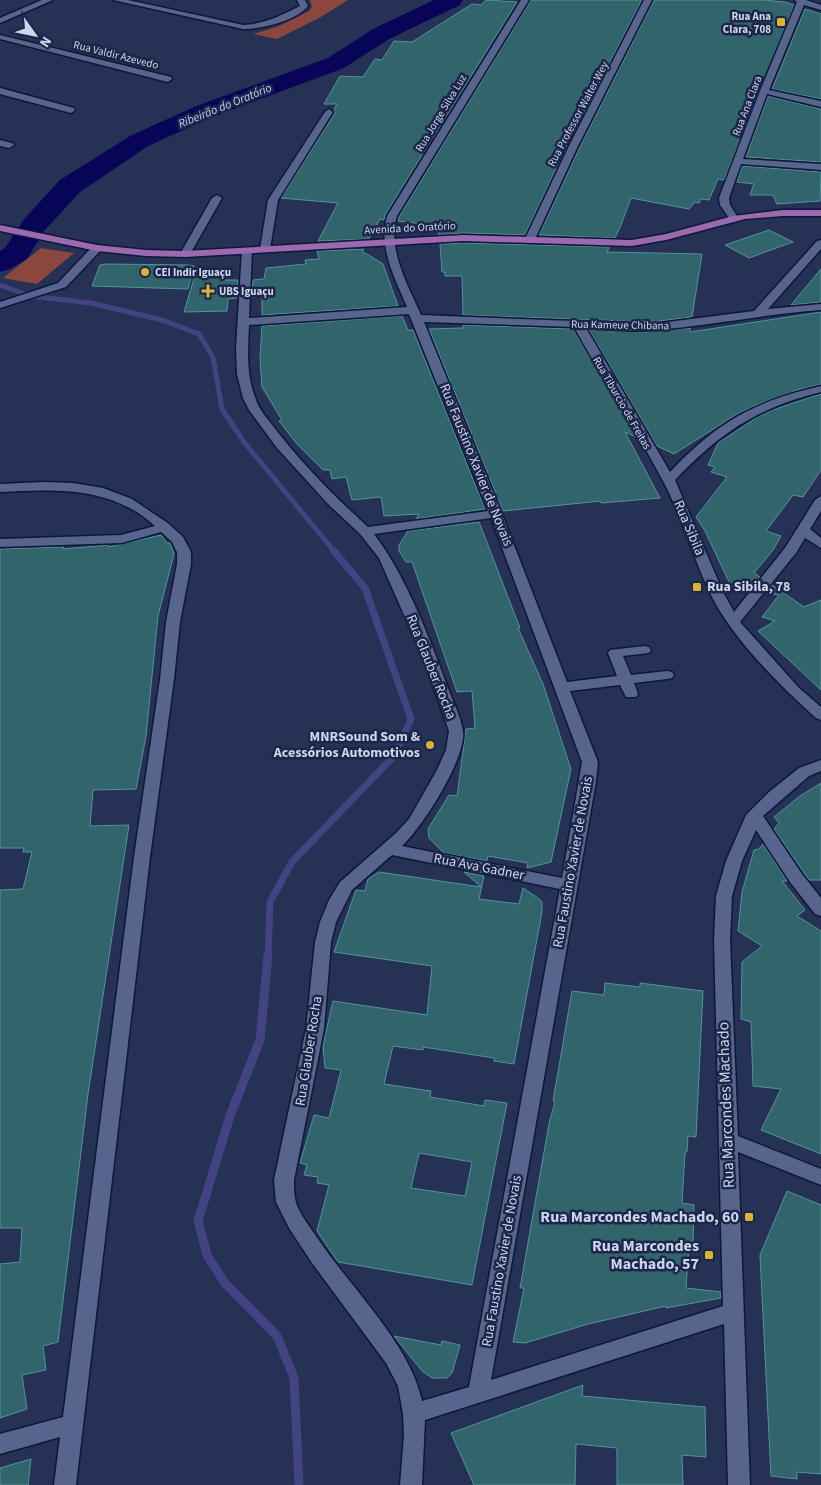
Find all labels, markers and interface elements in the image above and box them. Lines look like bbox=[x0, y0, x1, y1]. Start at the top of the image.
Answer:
place label: Rua Ana Clara, 708 bbox=[723, 9, 771, 37]
north arrow bbox=[10, 10, 60, 60]
marker: Rua Ana Clara, 708 bbox=[775, 16, 787, 28]
text: N bbox=[34, 32, 56, 51]
street label: Rua Valdir Azevedo bbox=[72, 37, 160, 73]
street label: Rua Professor Walter Wey bbox=[544, 59, 612, 169]
street label: Rua Jorge Silva Luz bbox=[412, 71, 470, 155]
street label: Rua Ana Clara bbox=[729, 74, 765, 138]
water label: Ribeirão do Oratório bbox=[176, 79, 274, 133]
street label: Avenida do Oratório bbox=[364, 218, 456, 238]
place label: CEI Indir Iguaçu bbox=[155, 265, 231, 280]
marker: CEI Indir Iguaçu bbox=[139, 266, 151, 278]
marker: UBS Iguaçu bbox=[201, 284, 215, 298]
place label: UBS Iguaçu bbox=[219, 284, 274, 299]
street label: Rua Kameue Chibana bbox=[571, 317, 669, 333]
street label: Rua Tiburcio de Freitas bbox=[589, 354, 655, 452]
street label: Rua Faustino Xavier de Novais bbox=[434, 381, 518, 549]
street label: Rua Sibila bbox=[668, 497, 710, 559]
place label: Rua Sibila, 78 bbox=[707, 577, 790, 597]
marker: Rua Sibila, 78 bbox=[691, 581, 703, 593]
street label: Rua Glauber Rocha bbox=[401, 612, 461, 722]
place label: MNRSound Som & Acessórios Automotivos bbox=[273, 727, 421, 763]
marker: MNRSound Som & Acessórios Automotivos bbox=[424, 739, 436, 751]
street label: Rua Faustino Xavier de Novais bbox=[548, 775, 598, 949]
street label: Rua Ava Gadner bbox=[432, 848, 526, 886]
street label: Rua Glauber Rocha bbox=[290, 995, 328, 1107]
street label: Rua Marcondes Machado bbox=[712, 1021, 740, 1189]
street label: Rua Faustino Xavier de Novais bbox=[477, 1174, 527, 1348]
place label: Rua Marcondes Machado, 60 bbox=[540, 1206, 739, 1228]
marker: Rua Marcondes Machado, 60 bbox=[743, 1211, 755, 1223]
place label: Rua Marcondes Machado, 57 bbox=[592, 1235, 699, 1275]
marker: Rua Marcondes Machado, 57 bbox=[703, 1249, 715, 1261]

